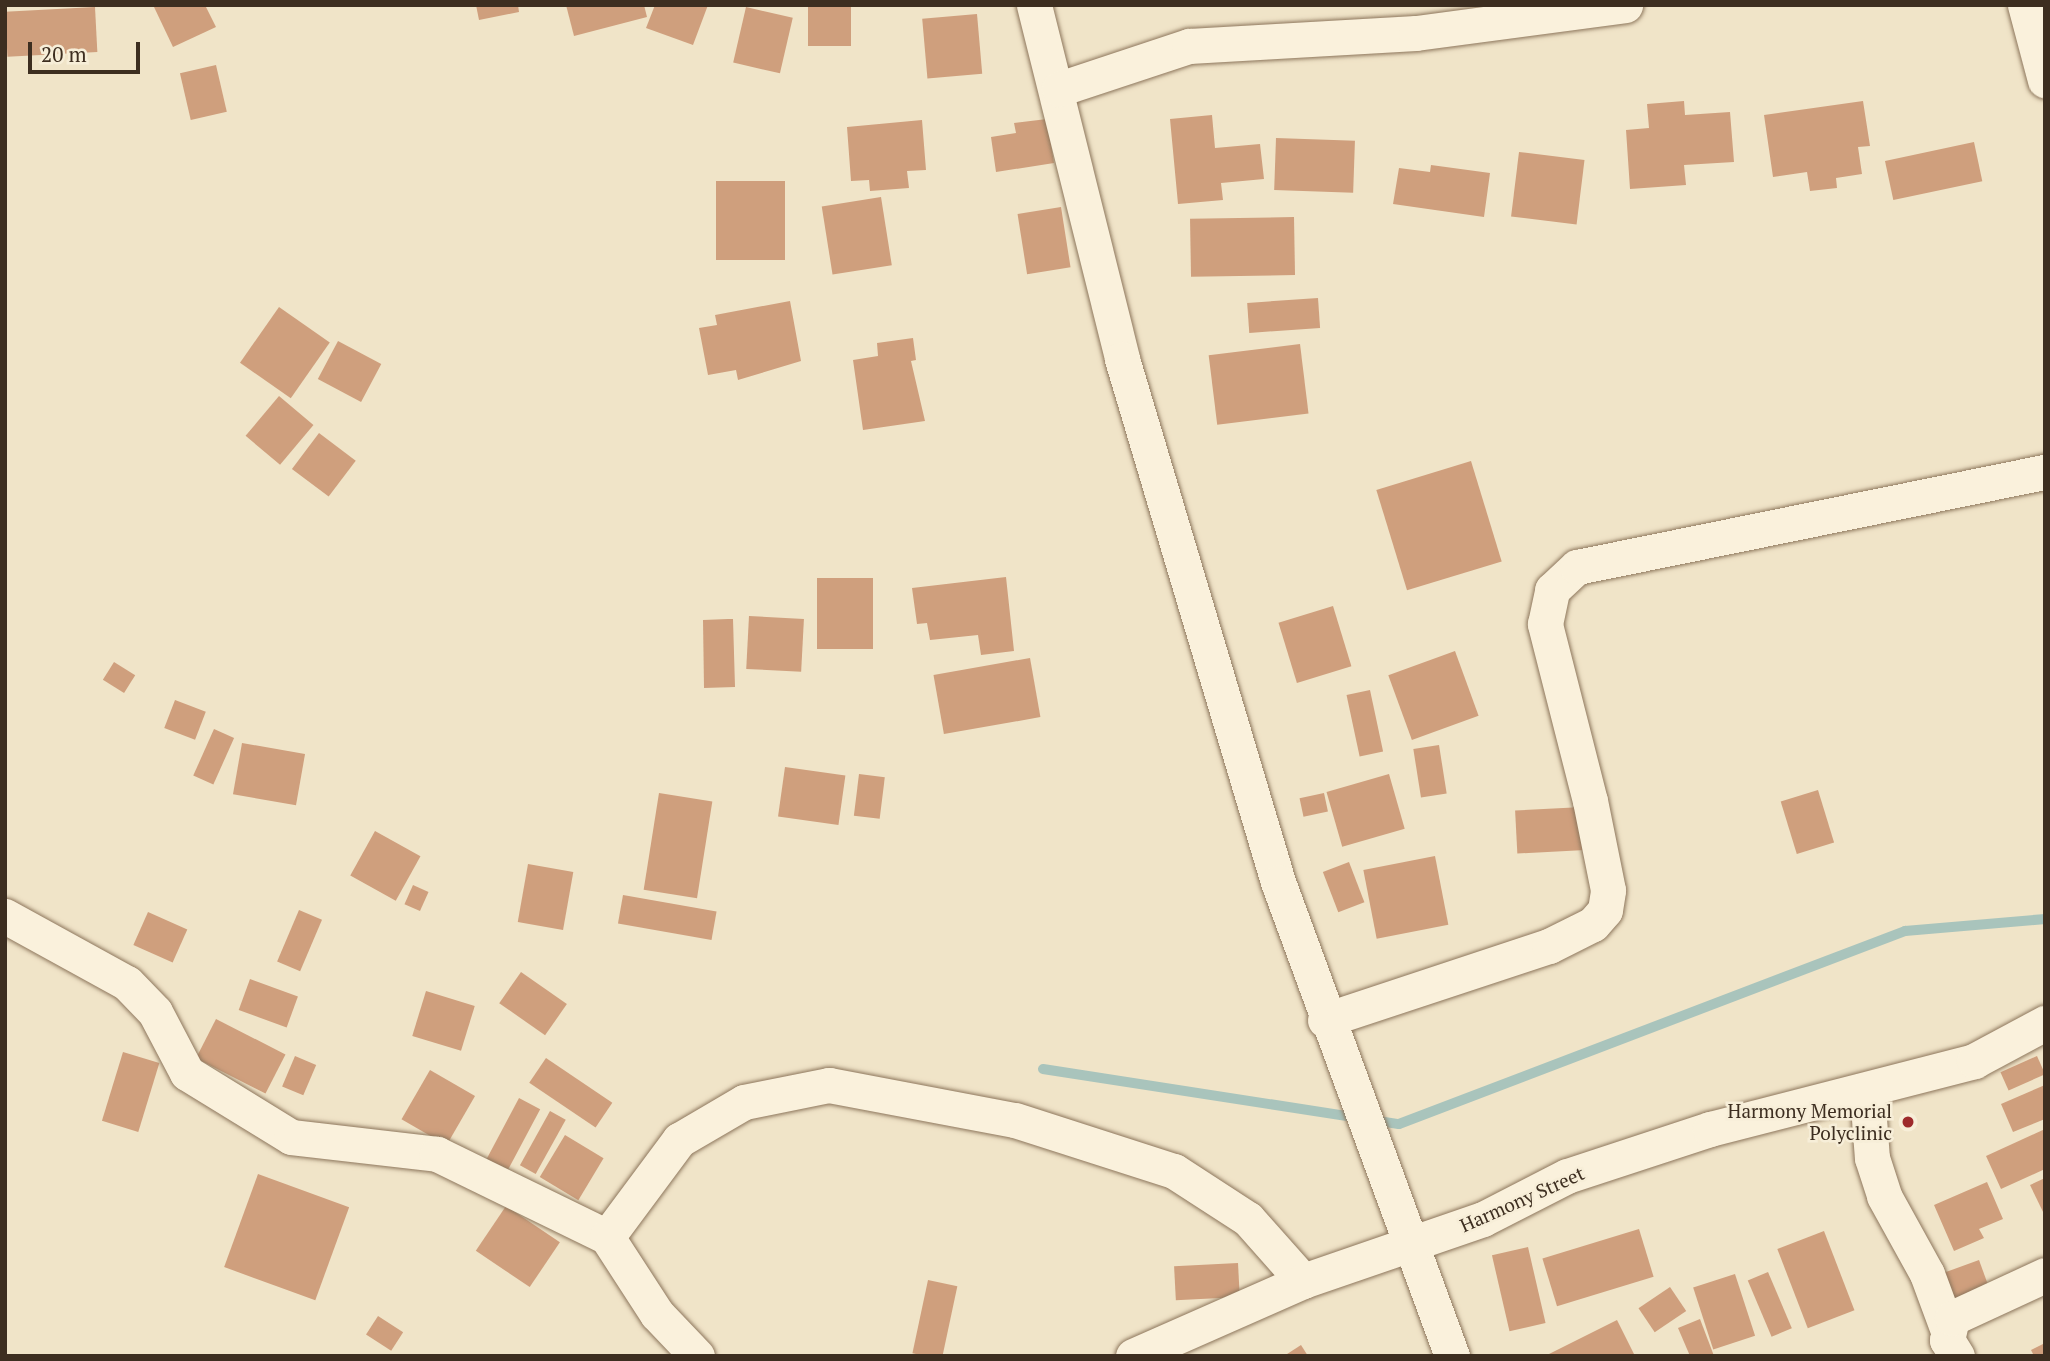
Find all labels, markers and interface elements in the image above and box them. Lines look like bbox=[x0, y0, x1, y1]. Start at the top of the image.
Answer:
scale bar bbox=[32, 28, 144, 72]
text: 20 m bbox=[41, 40, 87, 68]
place label: Harmony Memorial Polyclinic bbox=[1728, 1100, 1892, 1144]
marker: Harmony Memorial Polyclinic bbox=[1898, 1112, 1918, 1132]
street label: Harmony Street bbox=[1456, 1161, 1588, 1237]

